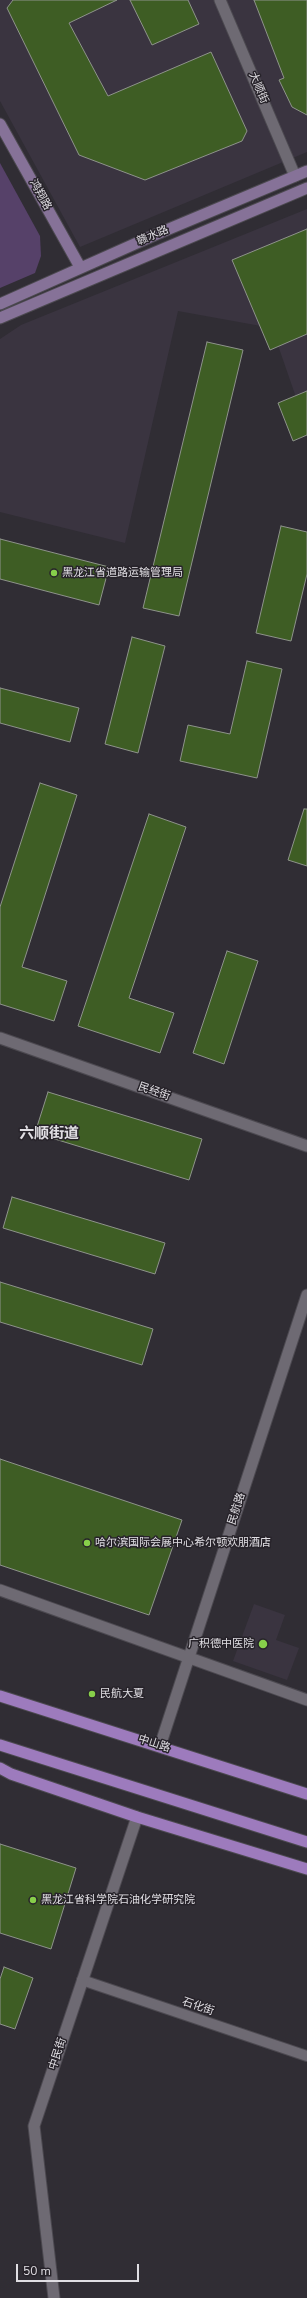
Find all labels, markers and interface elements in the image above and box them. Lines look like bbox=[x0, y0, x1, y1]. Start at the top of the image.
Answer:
street label: 大顺街 bbox=[245, 70, 271, 106]
street label: 鸿翔路 bbox=[26, 177, 54, 213]
street label: 赣水路 bbox=[135, 223, 171, 249]
place label: 黑龙江省道路运输管理局 bbox=[62, 566, 183, 580]
marker: 黑龙江省道路运输管理局 bbox=[49, 568, 59, 578]
street label: 民经街 bbox=[136, 1080, 172, 1104]
district label: 六顺街道 bbox=[19, 1125, 79, 1143]
street label: 民航路 bbox=[226, 1491, 248, 1527]
place label: 哈尔滨国际会展中心希尔顿欢朋酒店 bbox=[95, 1536, 271, 1550]
marker: 哈尔滨国际会展中心希尔顿欢朋酒店 bbox=[82, 1538, 92, 1548]
place label: 广积德中医院 bbox=[188, 1637, 254, 1651]
marker: 广积德中医院 bbox=[257, 1638, 269, 1650]
place label: 民航大夏 bbox=[100, 1687, 144, 1701]
marker: 民航大夏 bbox=[87, 1689, 97, 1699]
street label: 中山路 bbox=[136, 1733, 172, 1755]
place label: 黑龙江省科学院石油化学研究院 bbox=[41, 1893, 195, 1907]
marker: 黑龙江省科学院石油化学研究院 bbox=[28, 1895, 38, 1905]
street label: 石化街 bbox=[180, 1995, 216, 2019]
street label: 中民街 bbox=[47, 2036, 69, 2072]
scale bar bbox=[18, 2256, 141, 2282]
text: 50 m bbox=[23, 2263, 51, 2279]

